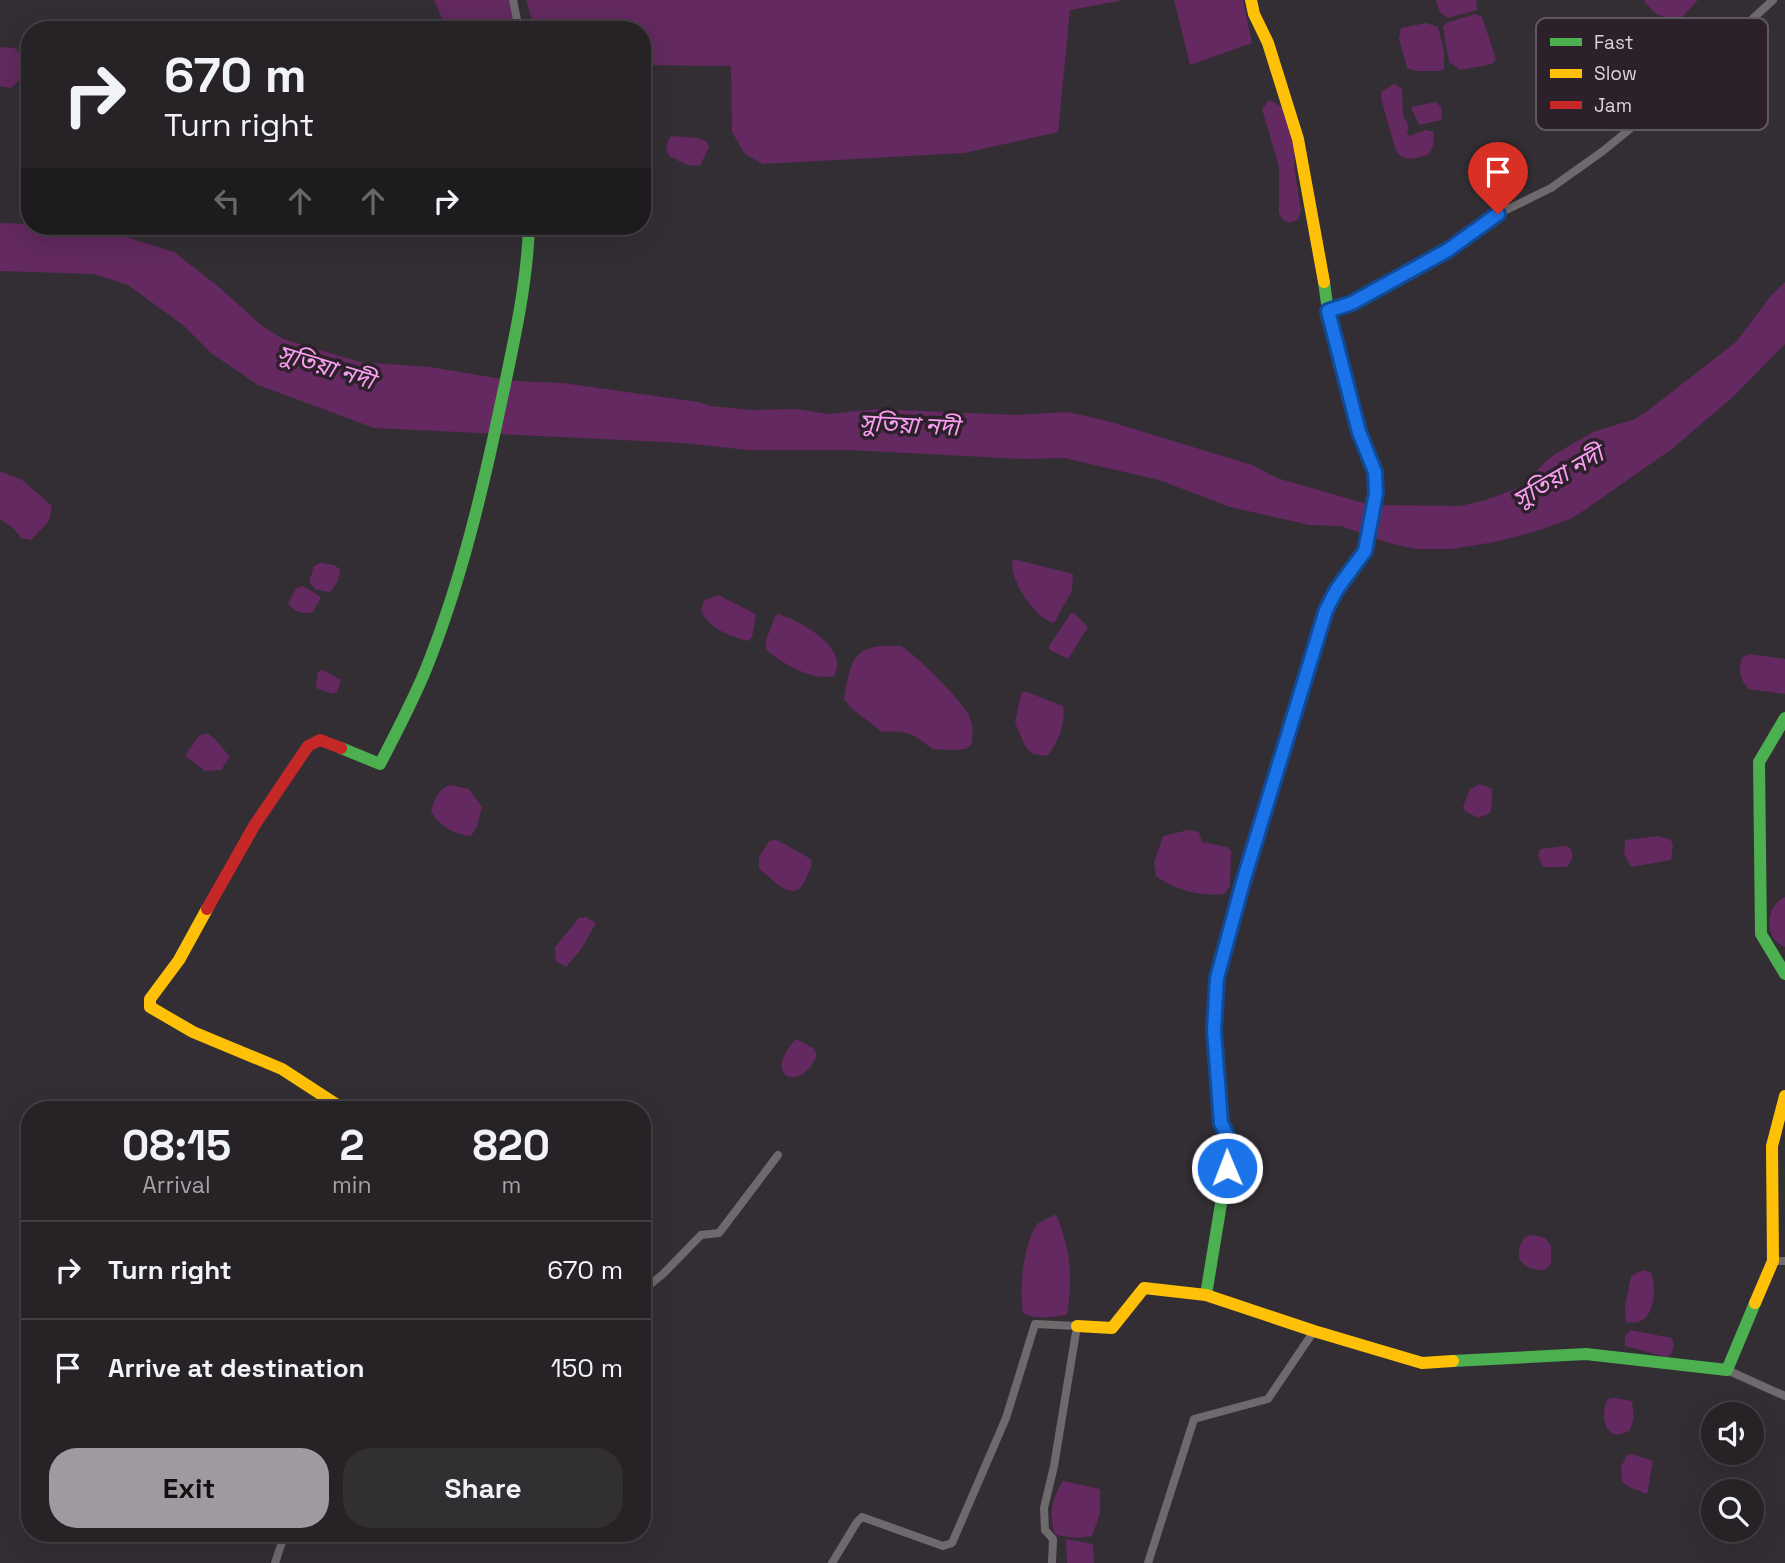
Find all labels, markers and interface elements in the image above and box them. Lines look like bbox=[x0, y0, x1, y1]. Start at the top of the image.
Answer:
legend bbox=[1536, 18, 1768, 130]
text: Fast bbox=[1594, 30, 1634, 55]
text: 670 m bbox=[164, 44, 307, 106]
icon: right bbox=[49, 49, 140, 140]
text: Slow bbox=[1594, 61, 1637, 86]
text: Jam bbox=[1594, 93, 1632, 118]
text: Turn right bbox=[164, 105, 314, 145]
pin bbox=[1468, 142, 1528, 214]
icon: arrive bbox=[1479, 153, 1517, 191]
icon: left bbox=[208, 182, 246, 220]
icon: ahead bbox=[281, 182, 319, 220]
icon: ahead bbox=[354, 182, 392, 220]
icon: right bbox=[427, 182, 465, 220]
water label: সুতিয়া নদী bbox=[274, 337, 383, 397]
water label: সুতিয়া নদী bbox=[858, 406, 964, 443]
water label: সুতিয়া নদী bbox=[1507, 436, 1613, 515]
text: 08:15 bbox=[122, 1119, 231, 1172]
text: 2 bbox=[339, 1119, 364, 1172]
text: 820 bbox=[473, 1119, 550, 1172]
position arrow bbox=[1190, 1131, 1264, 1205]
text: Arrival bbox=[142, 1170, 211, 1200]
text: min bbox=[332, 1170, 372, 1200]
text: m bbox=[501, 1170, 521, 1200]
icon: right bbox=[49, 1251, 87, 1289]
text: Turn right bbox=[108, 1253, 232, 1287]
text: 670 m bbox=[547, 1253, 623, 1287]
icon: arrive bbox=[49, 1349, 87, 1387]
text: Arrive at destination bbox=[108, 1351, 365, 1385]
text: 150 m bbox=[551, 1351, 623, 1385]
map controls bbox=[1701, 1402, 1764, 1542]
button: sound bbox=[1701, 1402, 1764, 1465]
button: Exit bbox=[49, 1448, 329, 1528]
button: Share bbox=[343, 1448, 623, 1528]
button: search bbox=[1701, 1479, 1764, 1542]

